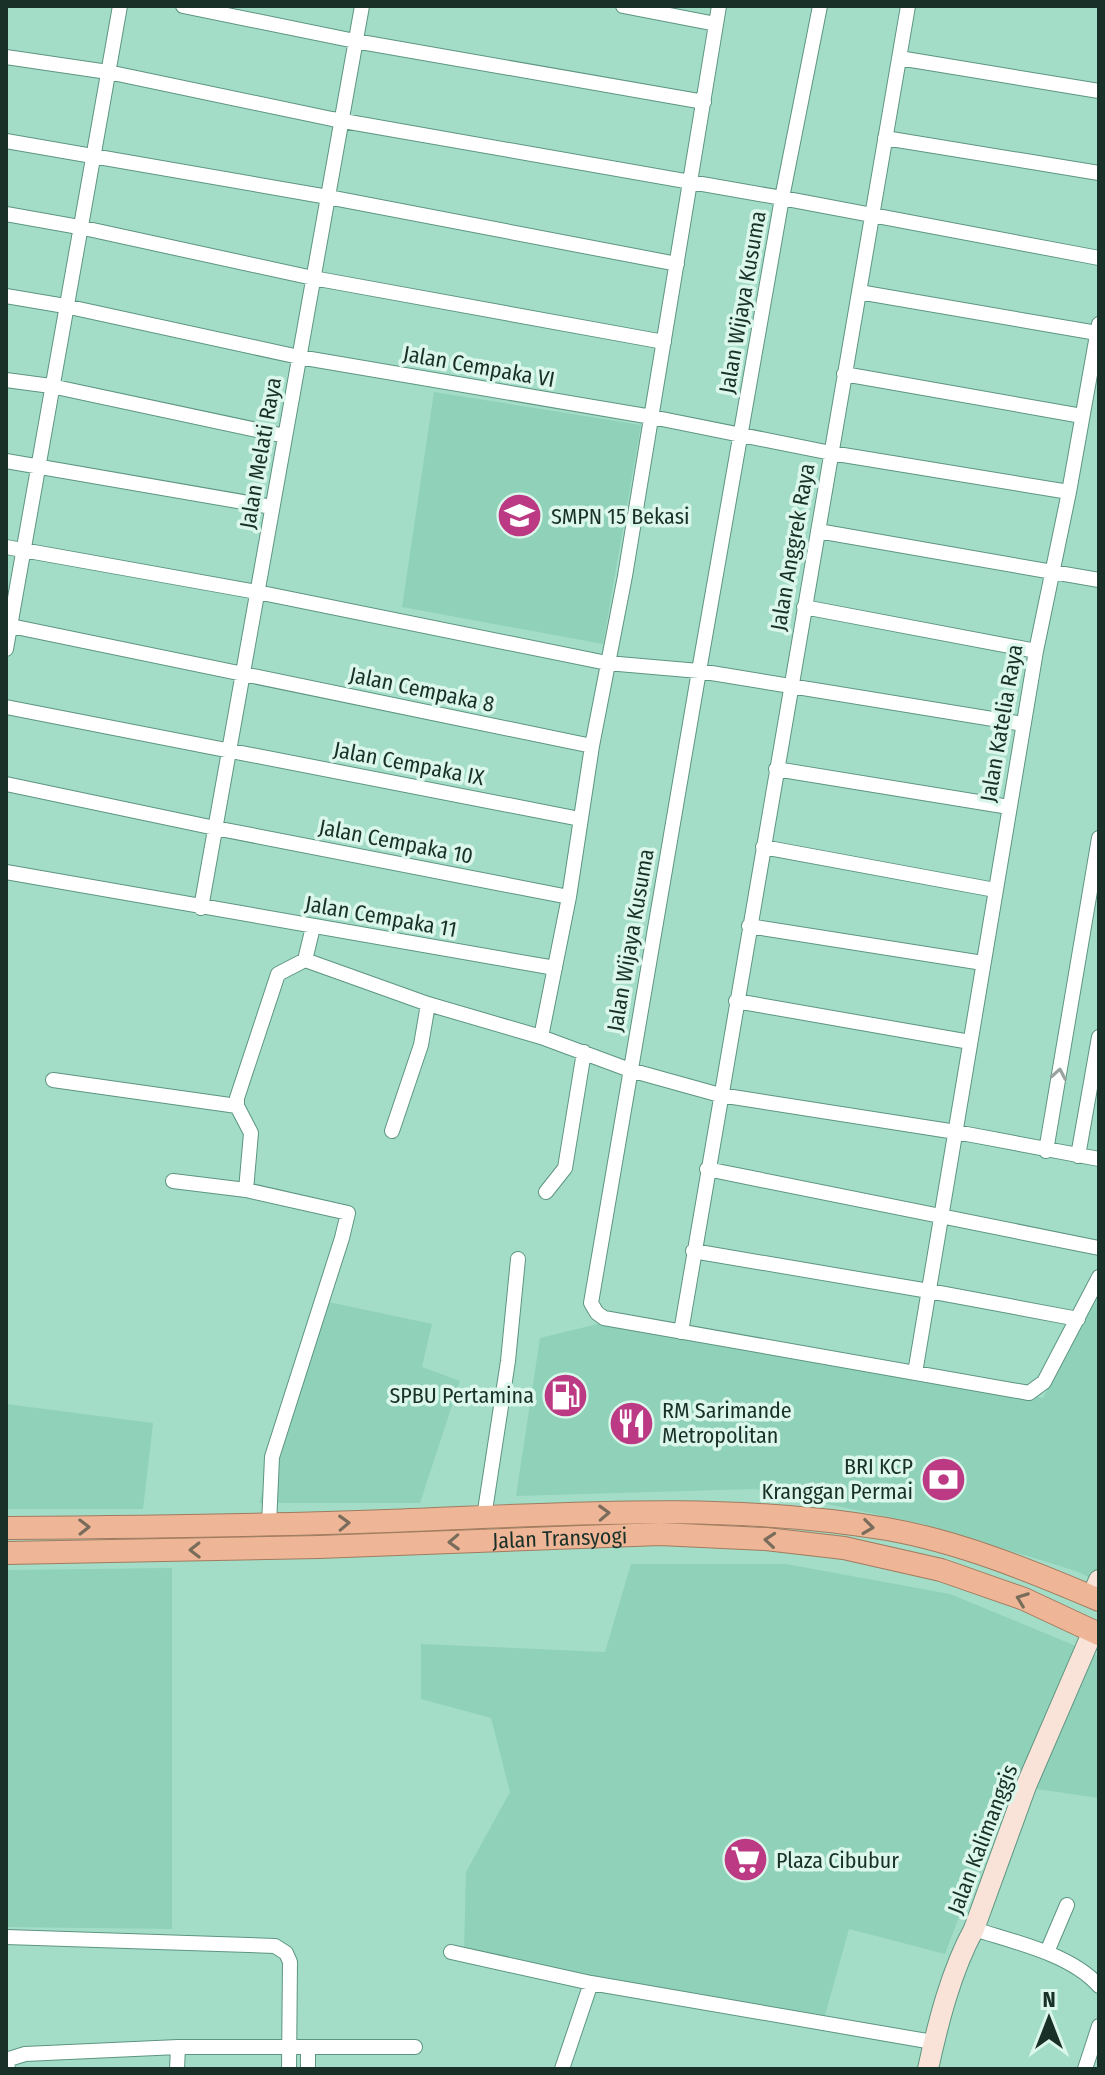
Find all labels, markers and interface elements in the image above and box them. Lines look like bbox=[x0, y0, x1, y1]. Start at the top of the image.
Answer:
street label: Jalan Wijaya Kusuma bbox=[713, 209, 772, 395]
street label: Jalan Cempaka VI bbox=[401, 340, 557, 393]
street label: Jalan Melati Raya bbox=[234, 375, 287, 531]
street label: Jalan Anggrek Raya bbox=[764, 461, 821, 633]
school or university icon: SMPN 15 Bekasi bbox=[496, 492, 544, 540]
place label: SMPN 15 Bekasi bbox=[551, 503, 690, 530]
street label: Jalan Katelia Raya bbox=[974, 642, 1029, 804]
street label: Jalan Cempaka 8 bbox=[347, 661, 497, 718]
street label: Jalan Cempaka IX bbox=[331, 736, 487, 791]
street label: Jalan Cempaka 10 bbox=[317, 813, 475, 870]
street label: Jalan Wijaya Kusuma bbox=[601, 847, 660, 1033]
street label: Jalan Cempaka 11 bbox=[303, 890, 459, 943]
one-way arrow bbox=[1050, 1067, 1067, 1081]
fuel station icon: SPBU Pertamina bbox=[541, 1371, 589, 1419]
place label: SPBU Pertamina bbox=[389, 1382, 534, 1409]
place label: RM Sarimande Metropolitan bbox=[662, 1397, 792, 1449]
restaurant icon: RM Sarimande Metropolitan bbox=[607, 1399, 655, 1447]
place label: BRI KCP Kranggan Permai bbox=[762, 1453, 913, 1505]
bank icon: BRI KCP Kranggan Permai bbox=[920, 1455, 968, 1503]
one-way arrow bbox=[598, 1505, 611, 1522]
one-way arrow bbox=[338, 1514, 351, 1531]
one-way arrow bbox=[78, 1518, 91, 1536]
one-way arrow bbox=[861, 1518, 875, 1535]
street label: Jalan Transyogi bbox=[492, 1522, 628, 1554]
one-way arrow bbox=[763, 1532, 776, 1549]
one-way arrow bbox=[447, 1533, 460, 1550]
one-way arrow bbox=[188, 1541, 201, 1558]
one-way arrow bbox=[1016, 1592, 1030, 1609]
street label: Jalan Kalimanggis bbox=[942, 1761, 1023, 1918]
supermarket icon: Plaza Cibubur bbox=[721, 1836, 769, 1884]
place label: Plaza Cibubur bbox=[776, 1847, 899, 1874]
north arrow bbox=[1009, 1979, 1089, 2059]
text: N bbox=[1042, 1986, 1056, 2013]

